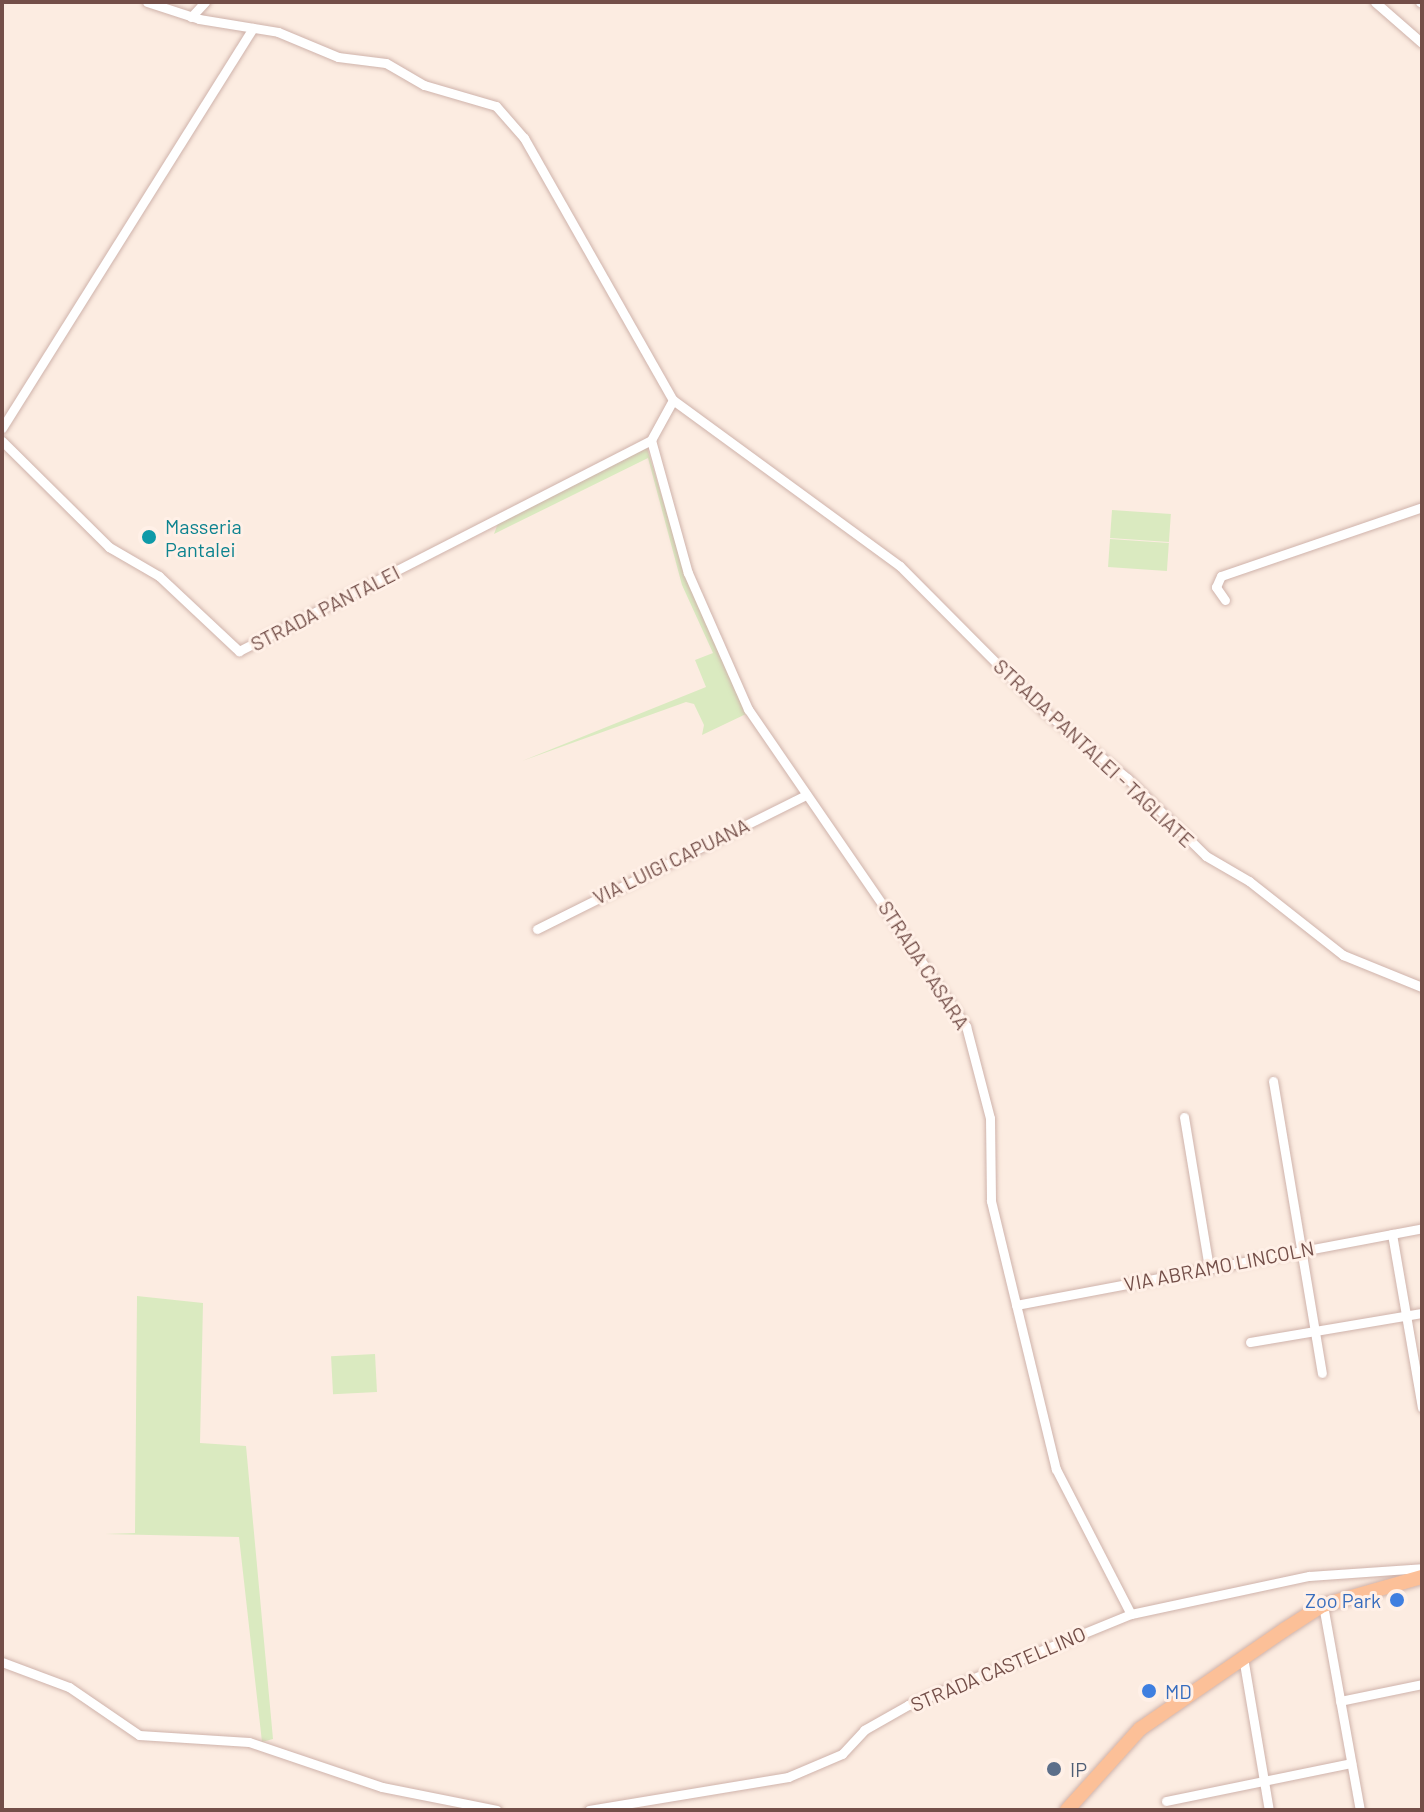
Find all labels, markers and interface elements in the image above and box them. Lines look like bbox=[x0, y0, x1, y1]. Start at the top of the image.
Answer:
place label: Masseria Pantalei bbox=[165, 514, 242, 561]
marker: Masseria Pantalei bbox=[140, 528, 158, 546]
street label: STRADA PANTALEI bbox=[247, 560, 403, 656]
street label: STRADA PANTALEI - TAGLIATE bbox=[989, 654, 1199, 852]
street label: VIA LUIGI CAPUANA bbox=[589, 813, 753, 909]
street label: STRADA CASARA bbox=[874, 896, 974, 1034]
street label: VIA ABRAMO LINCOLN bbox=[1122, 1236, 1316, 1296]
place label: Zoo Park bbox=[1305, 1588, 1381, 1612]
marker: Zoo Park bbox=[1388, 1591, 1406, 1609]
street label: STRADA CASTELLINO bbox=[907, 1621, 1089, 1717]
place label: MD bbox=[1165, 1679, 1192, 1703]
marker: MD bbox=[1140, 1682, 1158, 1700]
place label: IP bbox=[1070, 1757, 1087, 1781]
marker: IP bbox=[1045, 1760, 1063, 1778]

